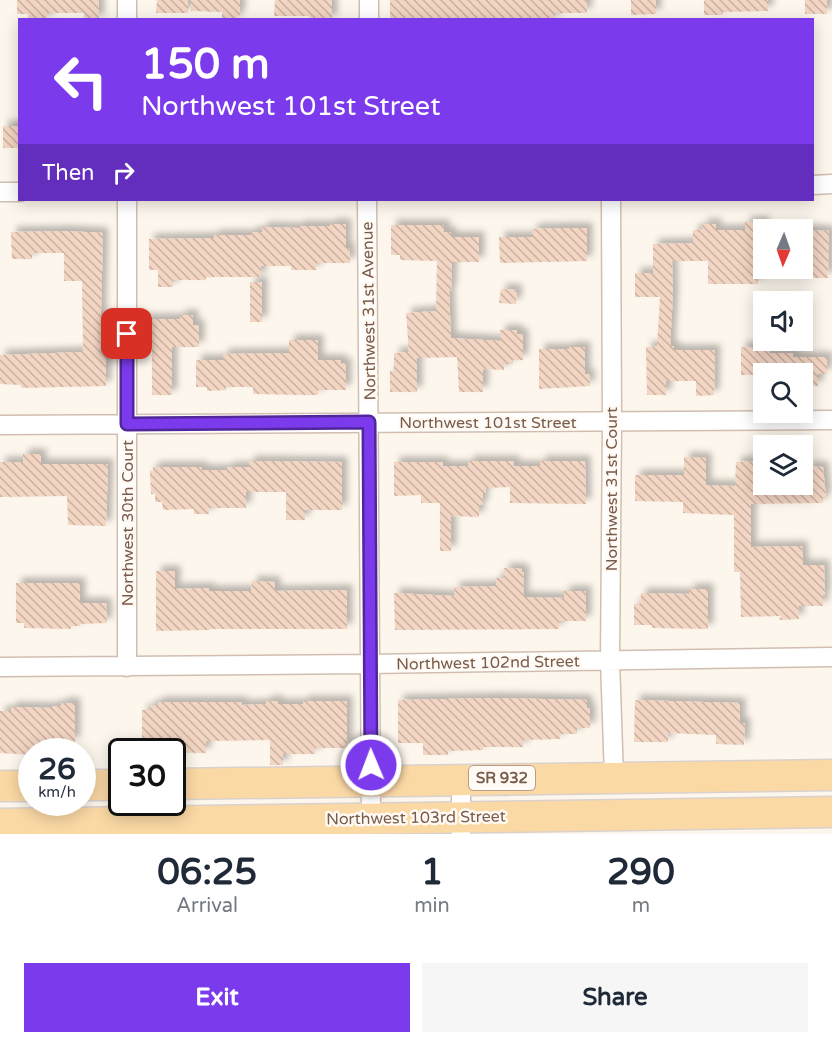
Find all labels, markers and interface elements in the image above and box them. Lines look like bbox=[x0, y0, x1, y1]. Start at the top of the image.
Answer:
text: 150 m bbox=[141, 39, 270, 90]
icon: left bbox=[42, 42, 120, 120]
text: Northwest 101st Street bbox=[141, 90, 440, 123]
icon: right bbox=[107, 156, 140, 189]
text: Then bbox=[42, 160, 95, 186]
north arrow bbox=[753, 219, 813, 279]
map controls bbox=[753, 219, 813, 495]
street label: Northwest 31st Avenue bbox=[357, 221, 381, 401]
button: sound bbox=[753, 291, 813, 351]
pin bbox=[101, 308, 152, 359]
icon: arrive bbox=[110, 317, 143, 350]
button: search bbox=[753, 363, 813, 423]
street label: Northwest 31st Court bbox=[602, 407, 622, 571]
street label: Northwest 101st Street bbox=[399, 413, 577, 433]
button: layers bbox=[753, 435, 813, 495]
street label: Northwest 30th Court bbox=[118, 440, 138, 606]
street label: Northwest 102nd Street bbox=[396, 651, 580, 675]
position arrow bbox=[339, 733, 403, 797]
speed limit sign: 30 bbox=[108, 738, 186, 816]
text: 26 bbox=[38, 751, 76, 788]
road number: SR 932 bbox=[469, 766, 535, 790]
text: km/h bbox=[38, 783, 76, 801]
street label: Northwest 103rd Street bbox=[326, 806, 506, 830]
text: 06:25 bbox=[157, 851, 257, 894]
text: 1 bbox=[421, 851, 443, 894]
text: 290 bbox=[607, 851, 675, 894]
text: Arrival bbox=[176, 894, 238, 918]
text: min bbox=[414, 894, 450, 918]
text: m bbox=[632, 894, 650, 918]
button: Exit bbox=[24, 963, 410, 1032]
button: Share bbox=[422, 963, 808, 1032]

